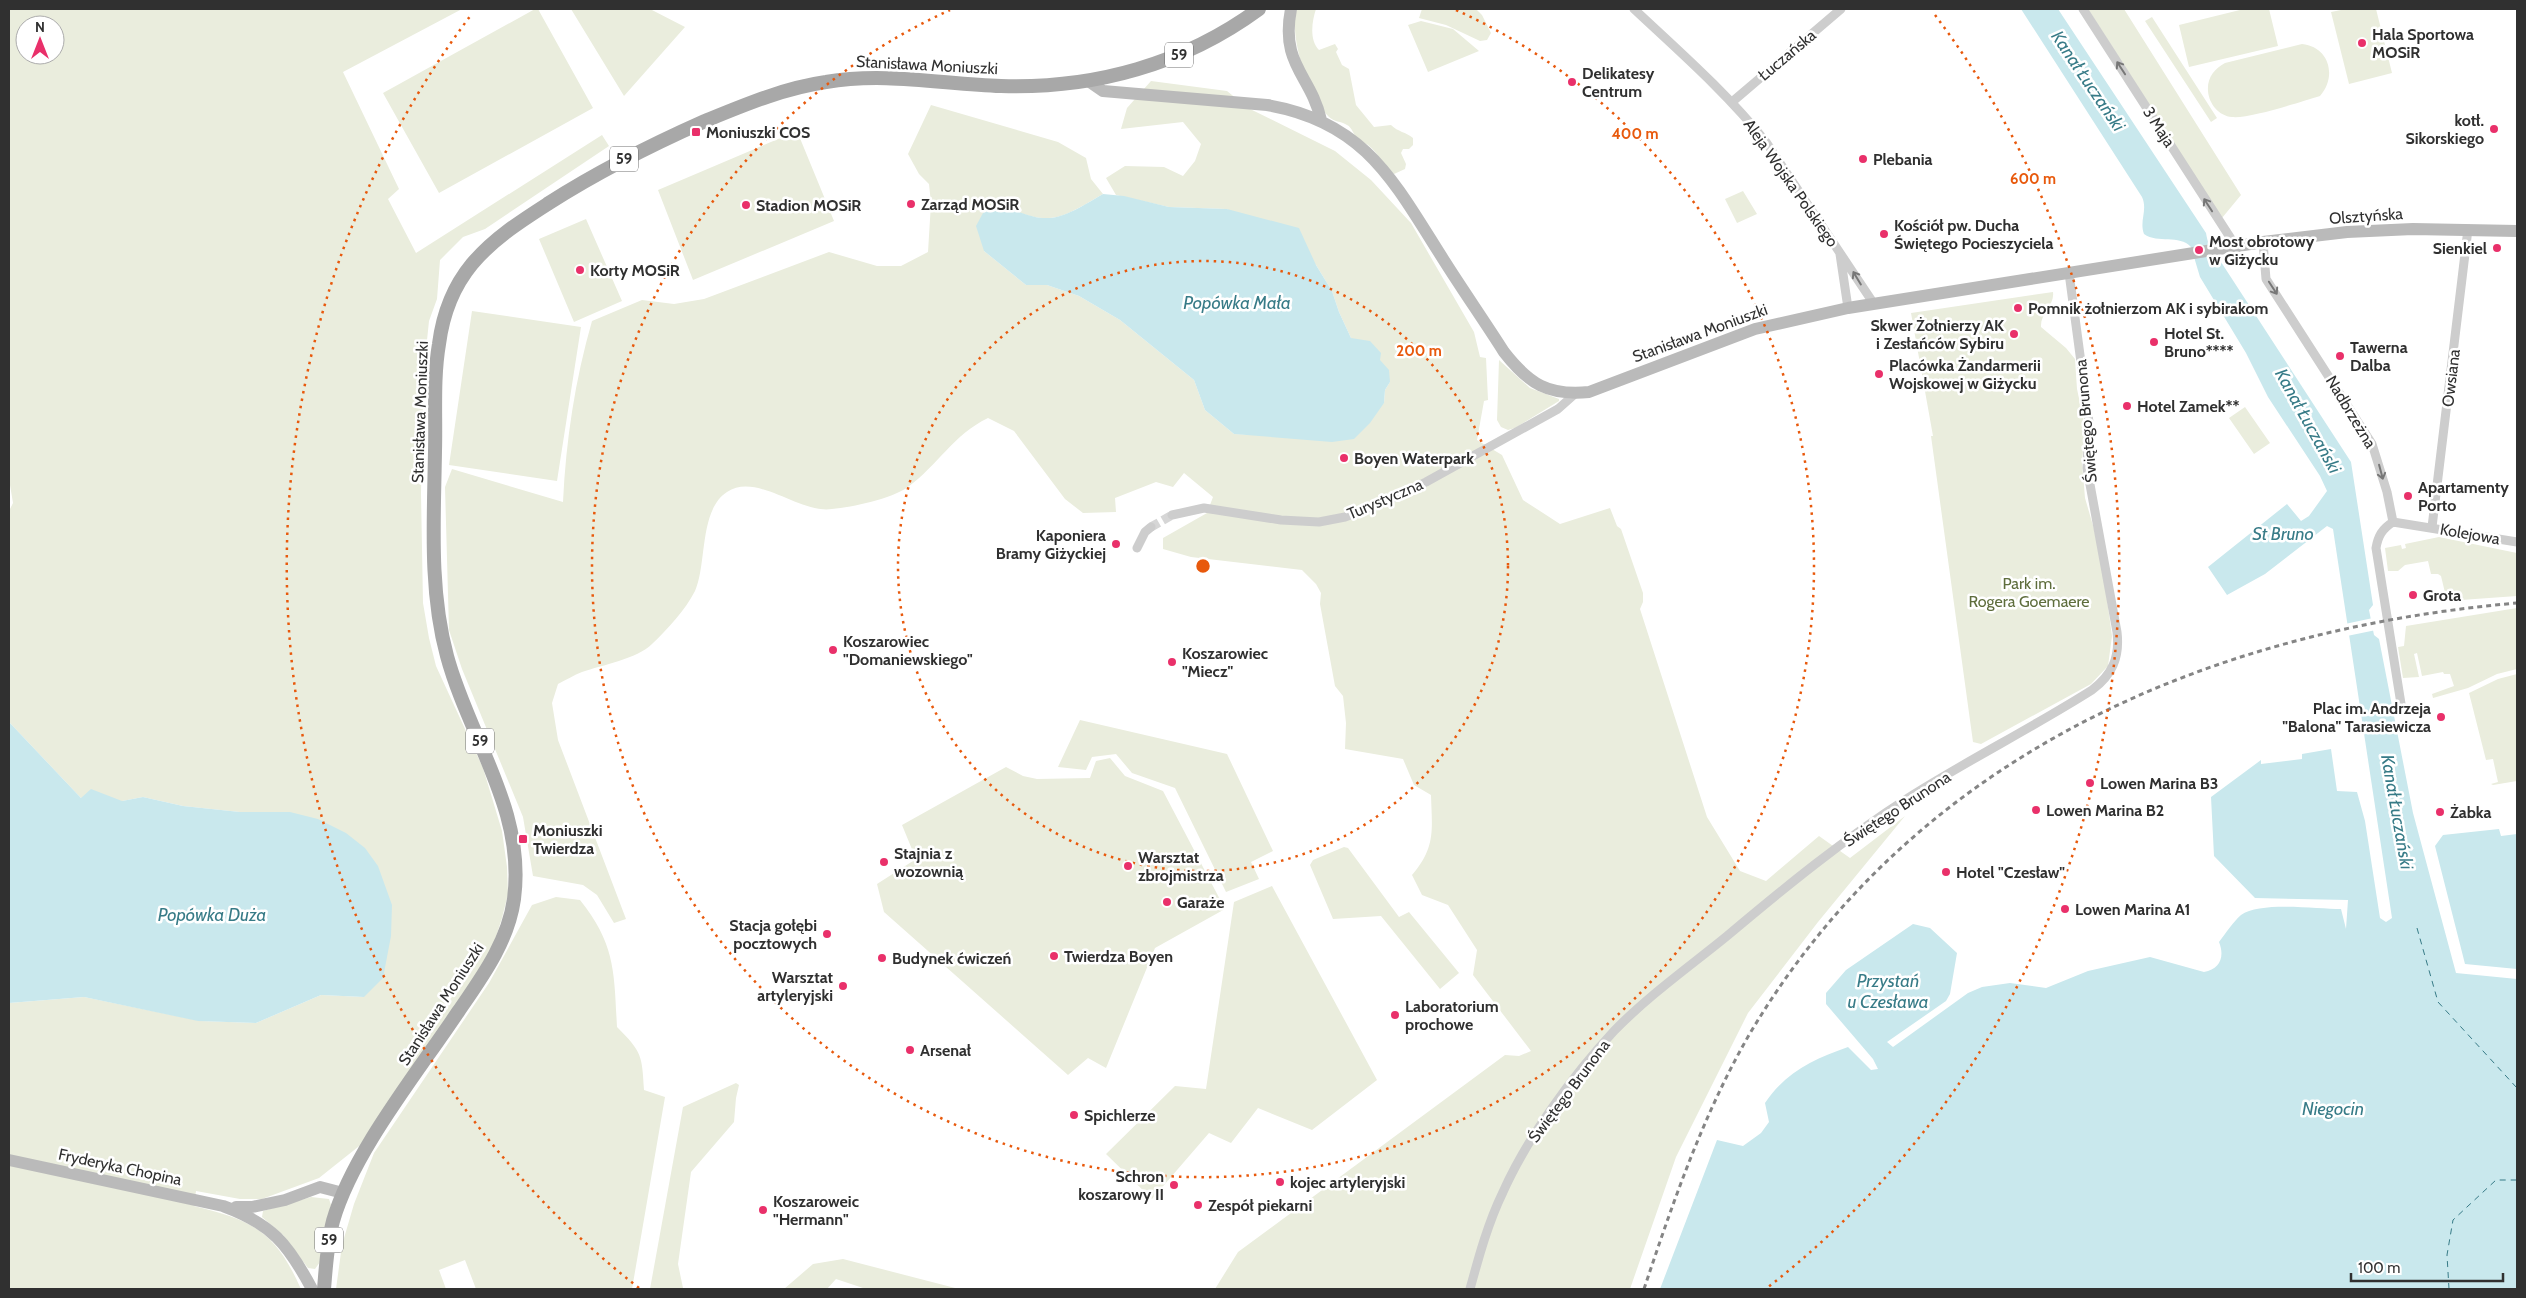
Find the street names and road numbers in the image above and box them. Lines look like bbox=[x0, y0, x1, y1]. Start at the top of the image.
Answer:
street label: Łuczańska bbox=[1754, 25, 1820, 85]
road number: 59 bbox=[1165, 42, 1193, 68]
street label: Stanisława Moniuszki bbox=[855, 52, 999, 78]
street label: 3 Maja bbox=[2139, 103, 2179, 151]
street label: Aleja Wojska Polskiego bbox=[1740, 115, 1842, 251]
road number: 59 bbox=[610, 146, 638, 172]
street label: Olsztyńska bbox=[2328, 204, 2404, 228]
street label: Stanisława Moniuszki bbox=[1630, 300, 1770, 366]
street label: Stanisława Moniuszki bbox=[408, 341, 432, 483]
street label: Owsiana bbox=[2438, 348, 2464, 408]
street label: Świętego Brunona bbox=[2071, 358, 2101, 483]
street label: Nadbrzeżna bbox=[2322, 372, 2380, 452]
street label: Turystyczna bbox=[1344, 475, 1426, 523]
street label: Kolejowa bbox=[2439, 519, 2502, 549]
road number: 59 bbox=[466, 728, 494, 754]
street label: Świętego Brunona bbox=[1840, 767, 1954, 851]
street label: Stanisława Moniuszki bbox=[394, 939, 488, 1069]
street label: Świętego Brunona bbox=[1524, 1036, 1614, 1146]
street label: Fryderyka Chopina bbox=[57, 1145, 184, 1189]
road number: 59 bbox=[315, 1228, 343, 1252]

